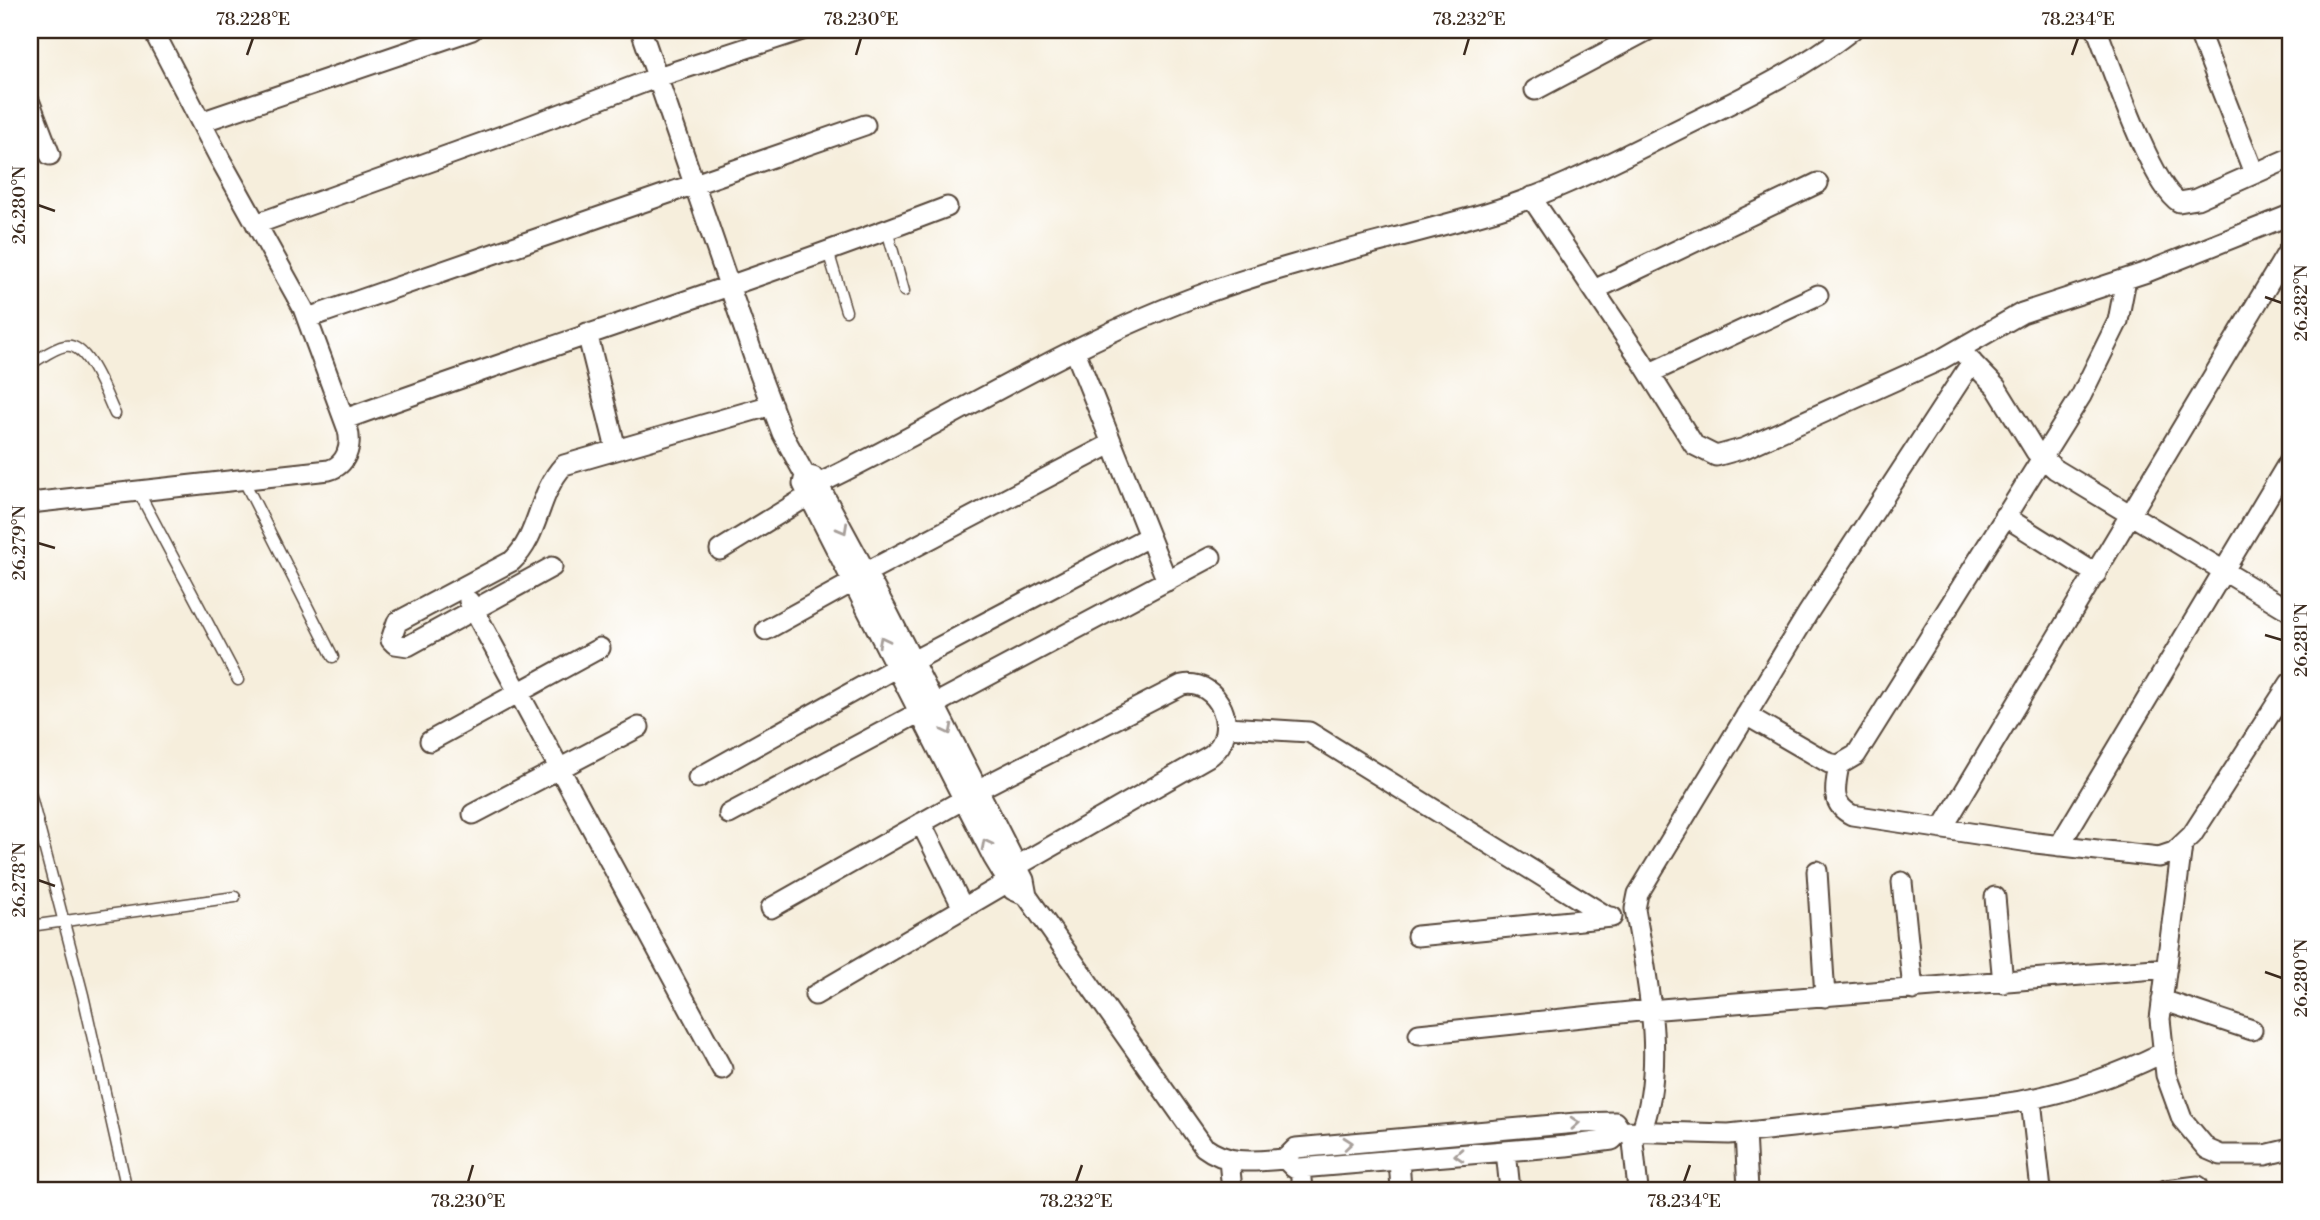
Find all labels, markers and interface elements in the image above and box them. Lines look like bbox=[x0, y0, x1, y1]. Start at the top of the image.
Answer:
text: 78.228°E bbox=[216, 8, 290, 31]
text: 78.230°E bbox=[824, 8, 898, 31]
text: 78.232°E bbox=[1432, 8, 1506, 31]
text: 78.234°E bbox=[2041, 8, 2115, 31]
text: 26.280°N bbox=[8, 165, 31, 244]
text: 26.282°N bbox=[2290, 264, 2313, 341]
text: 26.279°N bbox=[8, 505, 31, 581]
one-way arrow bbox=[835, 521, 848, 534]
text: 26.281°N bbox=[2290, 602, 2313, 677]
one-way arrow bbox=[878, 636, 892, 648]
one-way arrow bbox=[940, 723, 954, 736]
one-way arrow bbox=[981, 839, 995, 851]
text: 26.278°N bbox=[8, 842, 31, 918]
text: 26.280°N bbox=[2290, 938, 2313, 1017]
one-way arrow bbox=[1569, 1116, 1580, 1131]
one-way arrow bbox=[1342, 1135, 1354, 1150]
one-way arrow bbox=[1453, 1147, 1464, 1162]
text: 78.230°E bbox=[431, 1190, 505, 1213]
text: 78.232°E bbox=[1039, 1190, 1113, 1213]
text: 78.234°E bbox=[1647, 1190, 1721, 1213]

